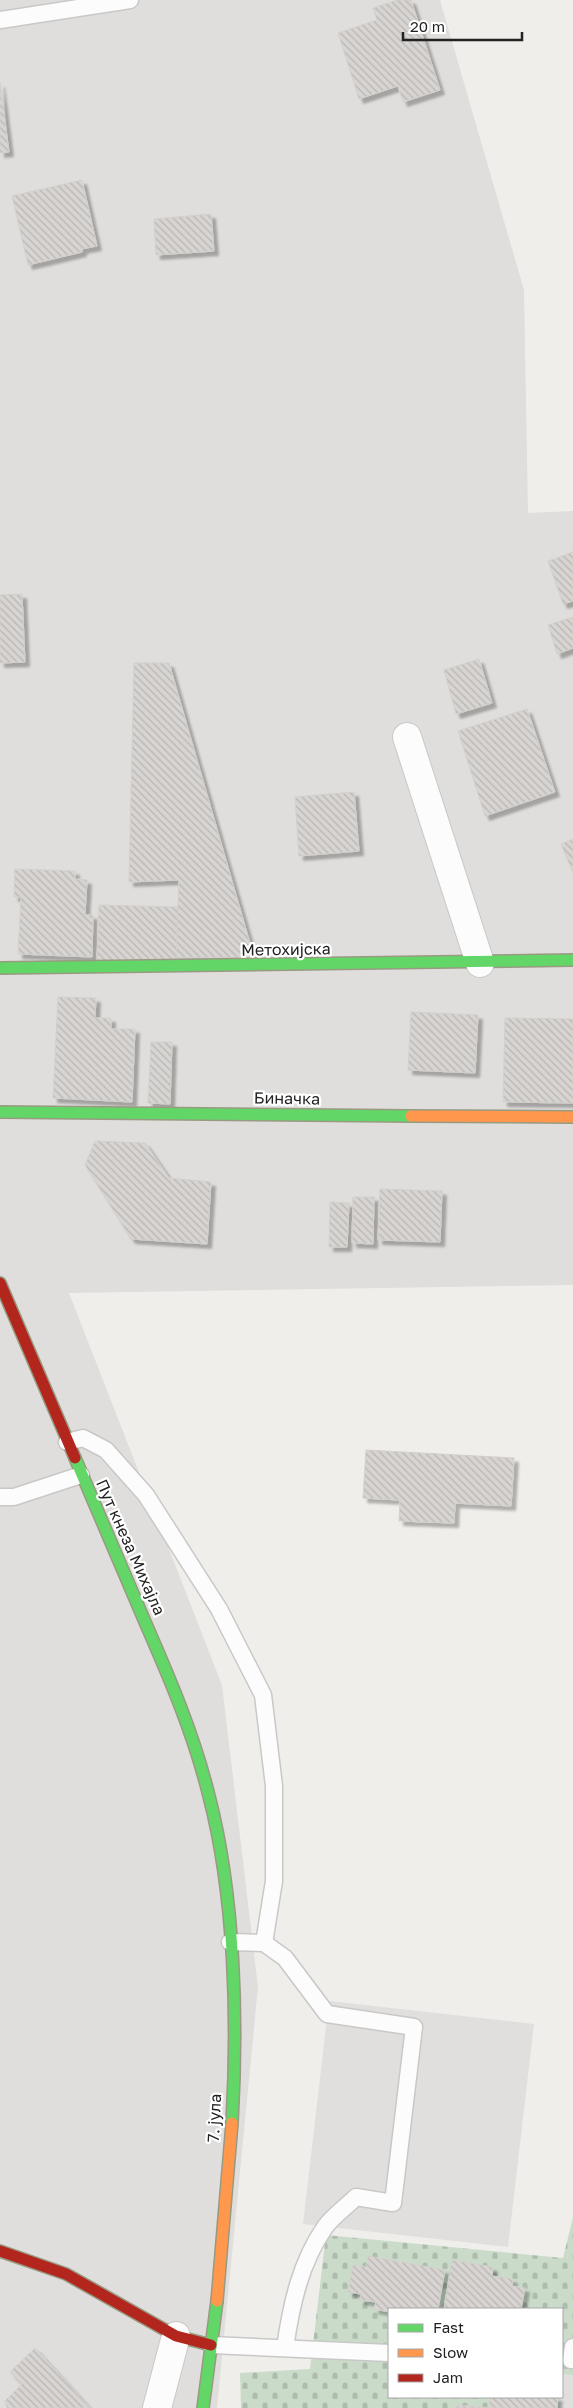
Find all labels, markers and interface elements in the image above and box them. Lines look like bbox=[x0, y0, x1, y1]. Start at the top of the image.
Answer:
scale bar bbox=[403, 10, 522, 42]
text: 20 m bbox=[410, 17, 445, 35]
street label: Метохијска bbox=[241, 938, 331, 960]
street label: Биначка bbox=[254, 1087, 320, 1109]
street label: Пут кнеза Михајла bbox=[92, 1476, 170, 1618]
street label: 7. јула bbox=[203, 2093, 225, 2143]
legend bbox=[388, 2308, 563, 2398]
text: Fast bbox=[433, 2318, 464, 2336]
text: Slow bbox=[433, 2343, 468, 2361]
text: Jam bbox=[433, 2368, 463, 2386]

